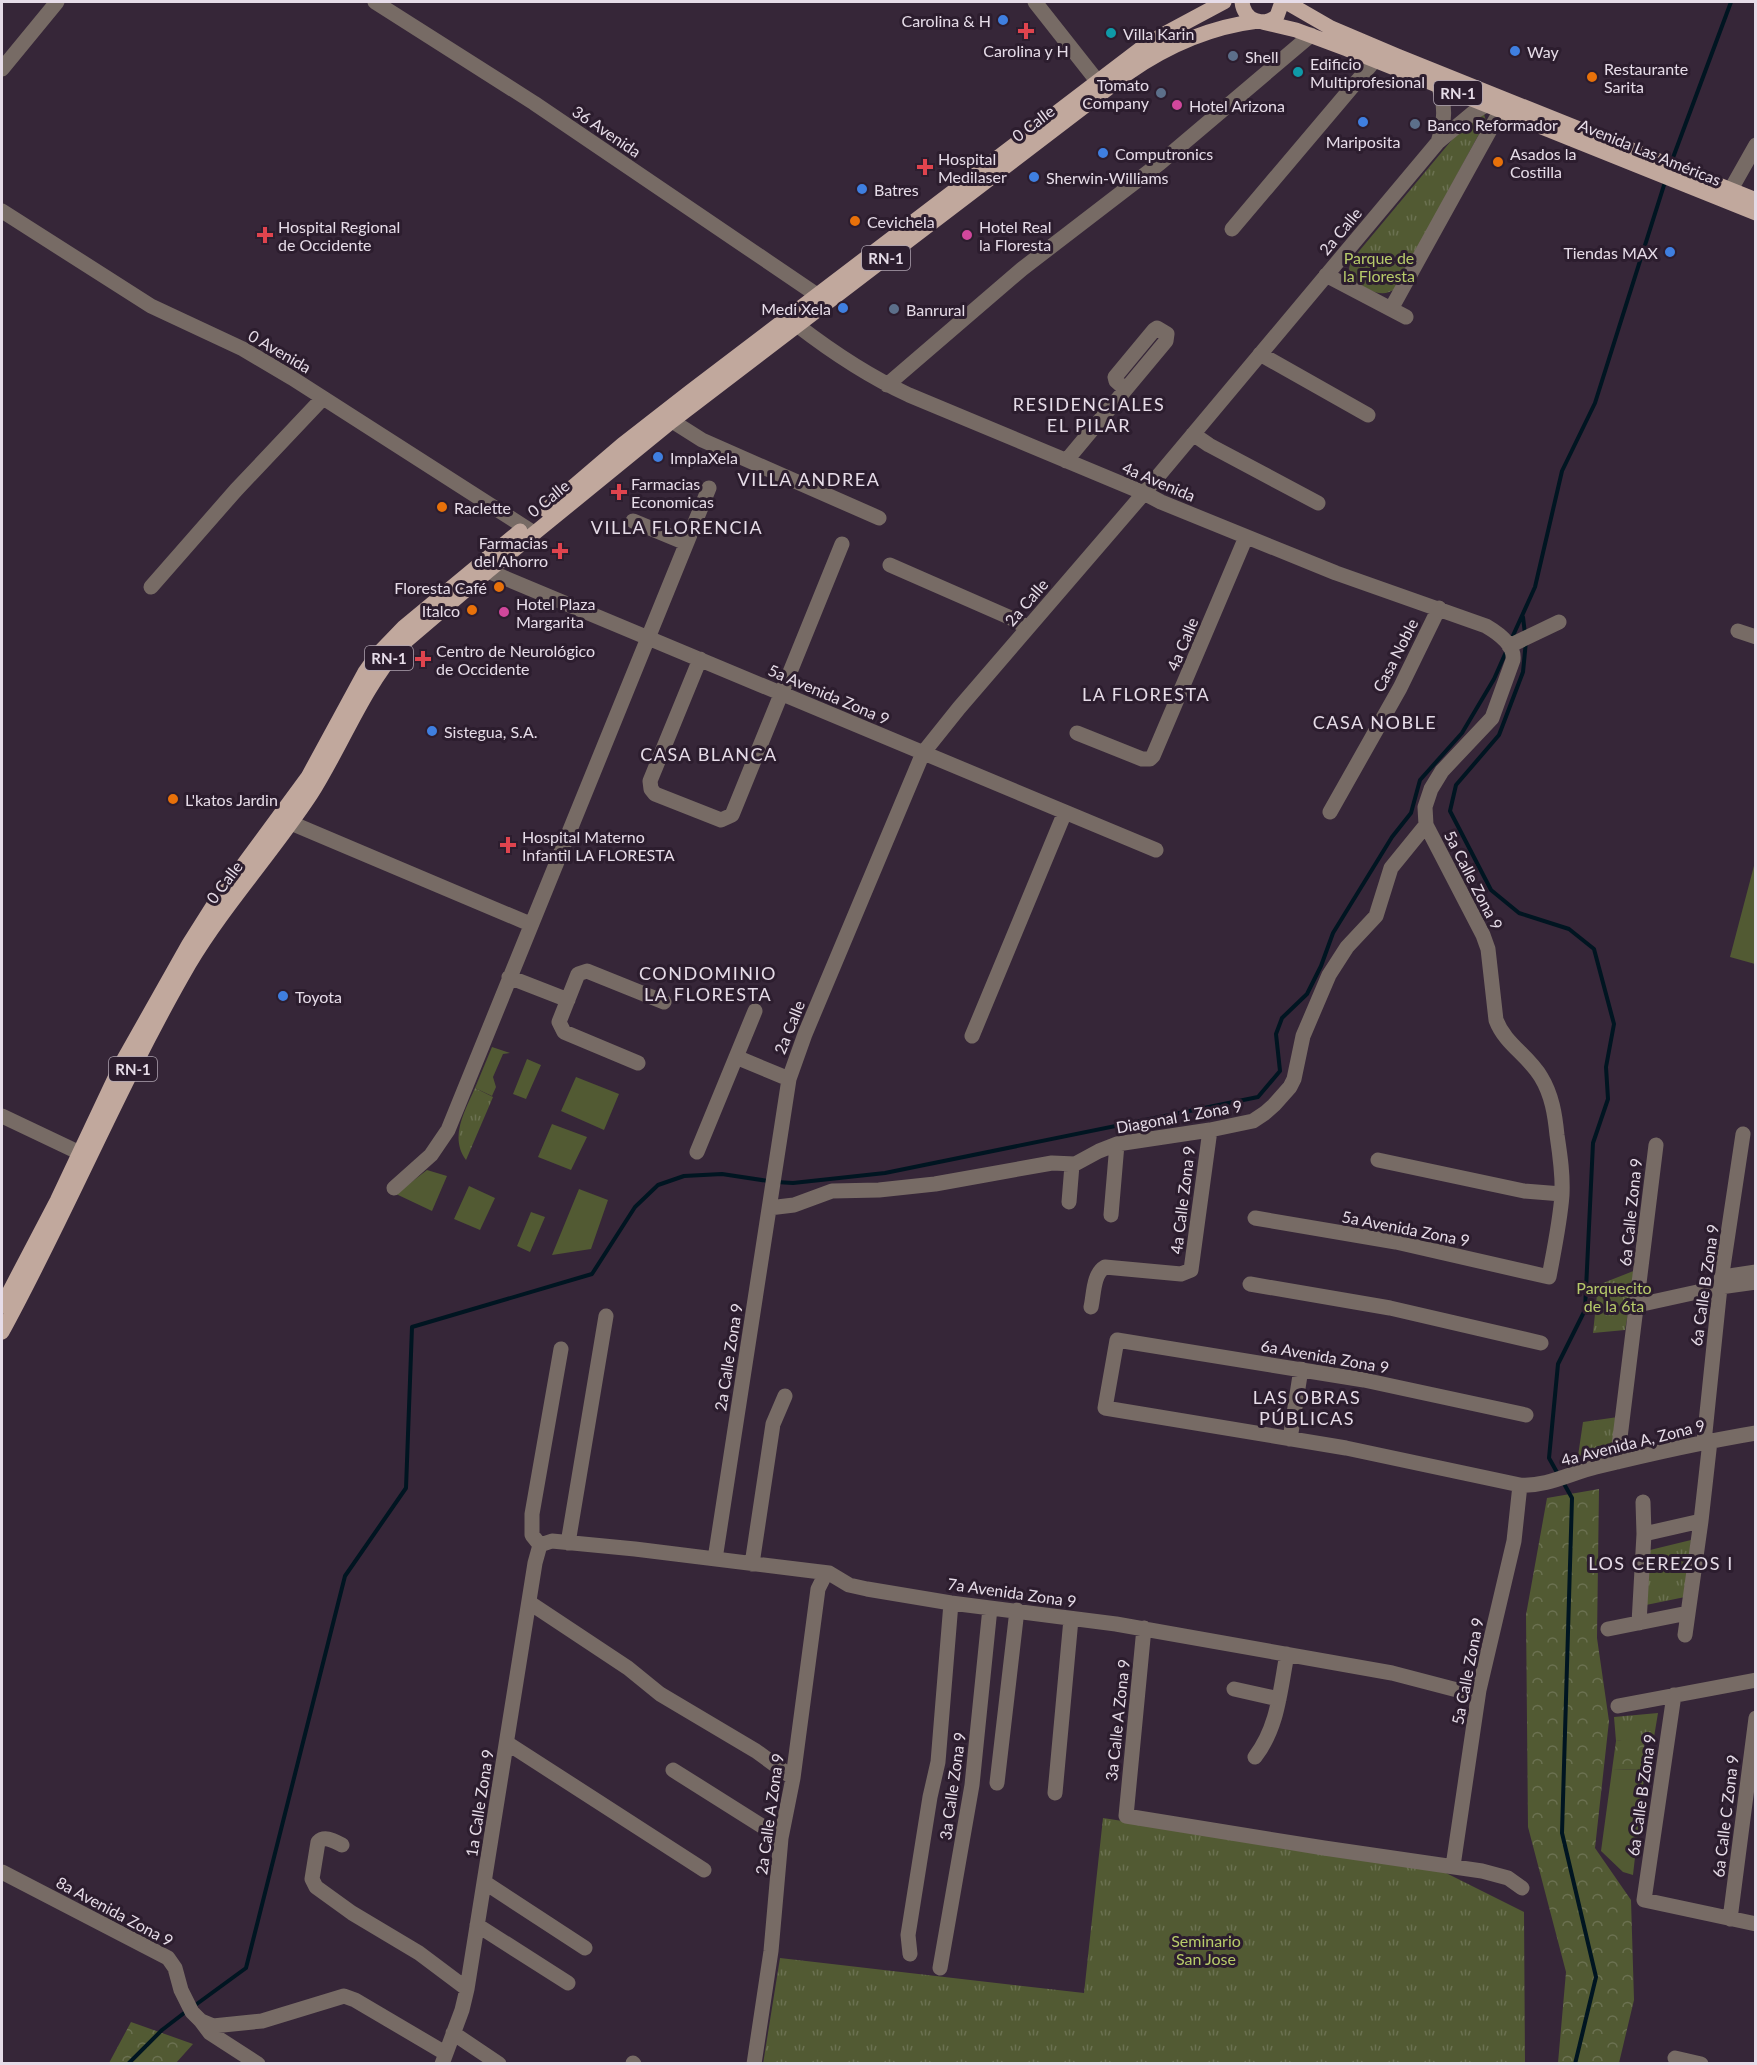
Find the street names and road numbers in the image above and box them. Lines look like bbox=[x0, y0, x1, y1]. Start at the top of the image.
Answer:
road number: RN-1 bbox=[1434, 81, 1482, 105]
street label: 36 Avenida bbox=[569, 101, 645, 161]
street label: 0 Calle bbox=[1008, 101, 1058, 145]
street label: Avenida Las Américas bbox=[1576, 115, 1724, 189]
street label: 2a Calle bbox=[1315, 203, 1365, 259]
road number: RN-1 bbox=[862, 246, 910, 270]
street label: 0 Avenida bbox=[245, 325, 315, 377]
street label: 4a Avenida bbox=[1120, 457, 1198, 505]
street label: 0 Calle bbox=[523, 476, 573, 520]
street label: 2a Calle bbox=[1000, 575, 1052, 629]
street label: 4a Calle bbox=[1162, 615, 1202, 673]
street label: Casa Noble bbox=[1368, 615, 1422, 695]
road number: RN-1 bbox=[365, 646, 413, 670]
street label: 5a Avenida Zona 9 bbox=[766, 660, 892, 728]
street label: 5a Calle Zona 9 bbox=[1441, 827, 1507, 933]
street label: 0 Calle bbox=[202, 857, 246, 907]
street label: 2a Calle bbox=[770, 997, 808, 1057]
road number: RN-1 bbox=[109, 1057, 157, 1081]
street label: Diagonal 1 Zona 9 bbox=[1114, 1096, 1244, 1136]
street label: 4a Calle Zona 9 bbox=[1166, 1145, 1198, 1255]
street label: 6a Calle Zona 9 bbox=[1615, 1157, 1645, 1267]
street label: 5a Avenida Zona 9 bbox=[1340, 1206, 1472, 1250]
street label: 6a Calle B Zona 9 bbox=[1686, 1223, 1722, 1347]
street label: 2a Calle Zona 9 bbox=[710, 1302, 746, 1412]
street label: 6a Avenida Zona 9 bbox=[1259, 1335, 1391, 1377]
street label: 4a Avenida A, Zona 9 bbox=[1559, 1415, 1707, 1469]
street label: 7a Avenida Zona 9 bbox=[946, 1574, 1078, 1610]
street label: 5a Calle Zona 9 bbox=[1447, 1616, 1487, 1726]
street label: 3a Calle A Zona 9 bbox=[1101, 1658, 1133, 1782]
street label: 3a Calle Zona 9 bbox=[935, 1731, 969, 1841]
street label: 6a Calle B Zona 9 bbox=[1623, 1733, 1659, 1857]
street label: 1a Calle Zona 9 bbox=[461, 1748, 497, 1858]
street label: 2a Calle A Zona 9 bbox=[751, 1752, 787, 1876]
street label: 6a Calle C Zona 9 bbox=[1708, 1754, 1742, 1878]
street label: 8a Avenida Zona 9 bbox=[53, 1872, 177, 1950]

